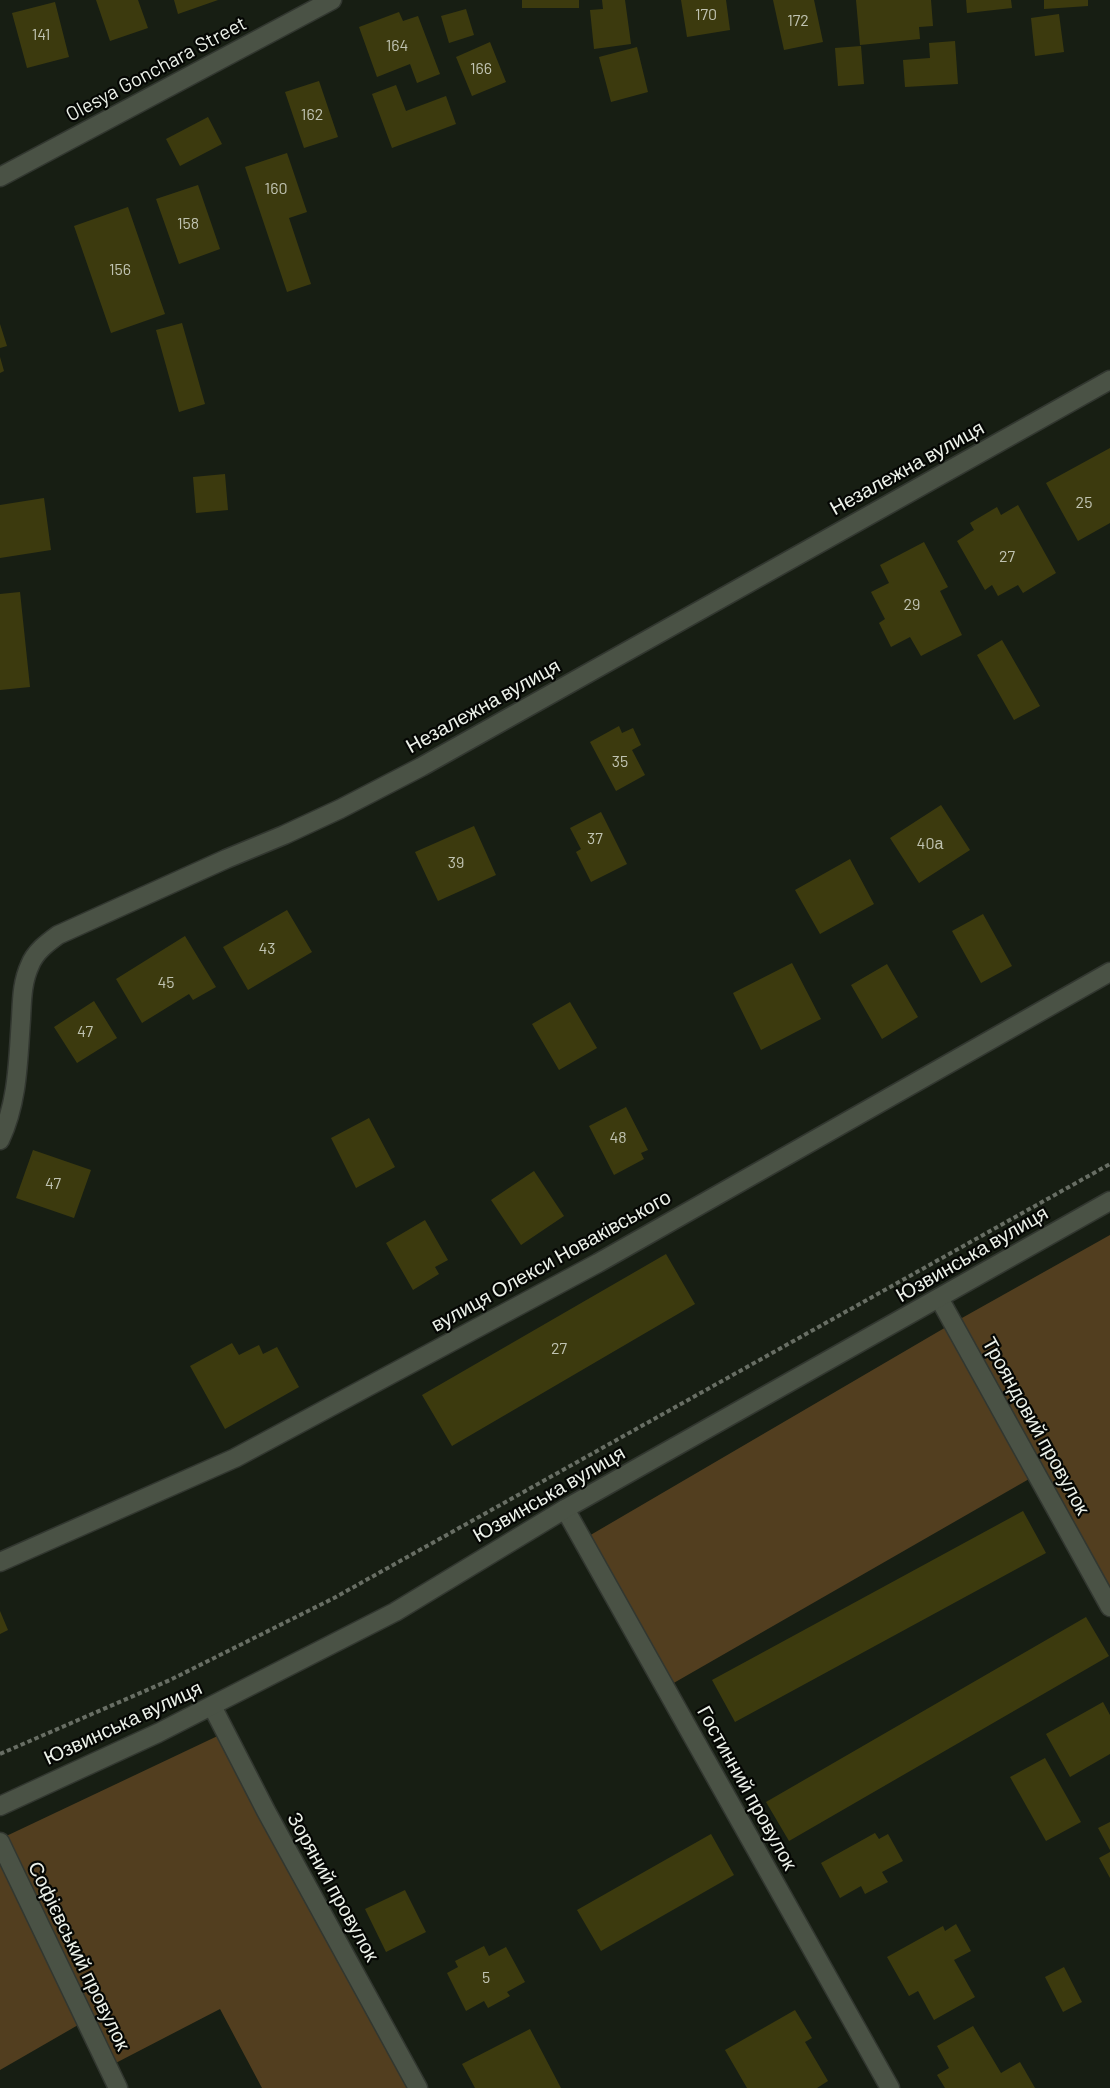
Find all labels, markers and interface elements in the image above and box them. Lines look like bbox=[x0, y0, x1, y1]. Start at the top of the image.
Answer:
house number: 170 bbox=[695, 5, 717, 25]
street label: Olesya Gonchara Street bbox=[62, 11, 250, 127]
house number: 172 bbox=[787, 11, 809, 31]
house number: 141 bbox=[32, 25, 50, 45]
house number: 164 bbox=[386, 36, 408, 56]
house number: 166 bbox=[470, 59, 492, 79]
house number: 162 bbox=[301, 105, 323, 125]
house number: 160 bbox=[265, 179, 287, 199]
house number: 158 bbox=[177, 214, 199, 234]
house number: 156 bbox=[109, 260, 131, 280]
street label: Незалежна вулиця bbox=[826, 416, 988, 520]
house number: 25 bbox=[1076, 493, 1092, 513]
house number: 27 bbox=[999, 547, 1015, 567]
house number: 29 bbox=[904, 595, 920, 615]
street label: Незалежна вулиця bbox=[402, 654, 564, 758]
house number: 35 bbox=[612, 752, 628, 772]
house number: 37 bbox=[587, 829, 603, 849]
house number: 40а bbox=[917, 834, 943, 854]
house number: 39 bbox=[448, 853, 464, 873]
house number: 43 bbox=[258, 939, 276, 959]
house number: 45 bbox=[157, 973, 175, 993]
house number: 47 bbox=[77, 1022, 93, 1042]
house number: 48 bbox=[609, 1128, 627, 1148]
house number: 47 bbox=[45, 1174, 61, 1194]
street label: вулиця Олекси Новаківського bbox=[427, 1185, 675, 1337]
street label: Юзвинська вулиця bbox=[892, 1201, 1052, 1307]
street label: Трояндовий провулок bbox=[977, 1333, 1095, 1519]
house number: 27 bbox=[551, 1339, 567, 1359]
street label: Юзвинська вулиця bbox=[469, 1441, 629, 1547]
street label: Юзвинська вулиця bbox=[40, 1676, 206, 1770]
street label: Гостинний провулок bbox=[692, 1702, 802, 1874]
street label: Зоряний провулок bbox=[282, 1808, 384, 1966]
street label: Софієвський провулок bbox=[23, 1858, 135, 2054]
house number: 5 bbox=[482, 1968, 490, 1988]

